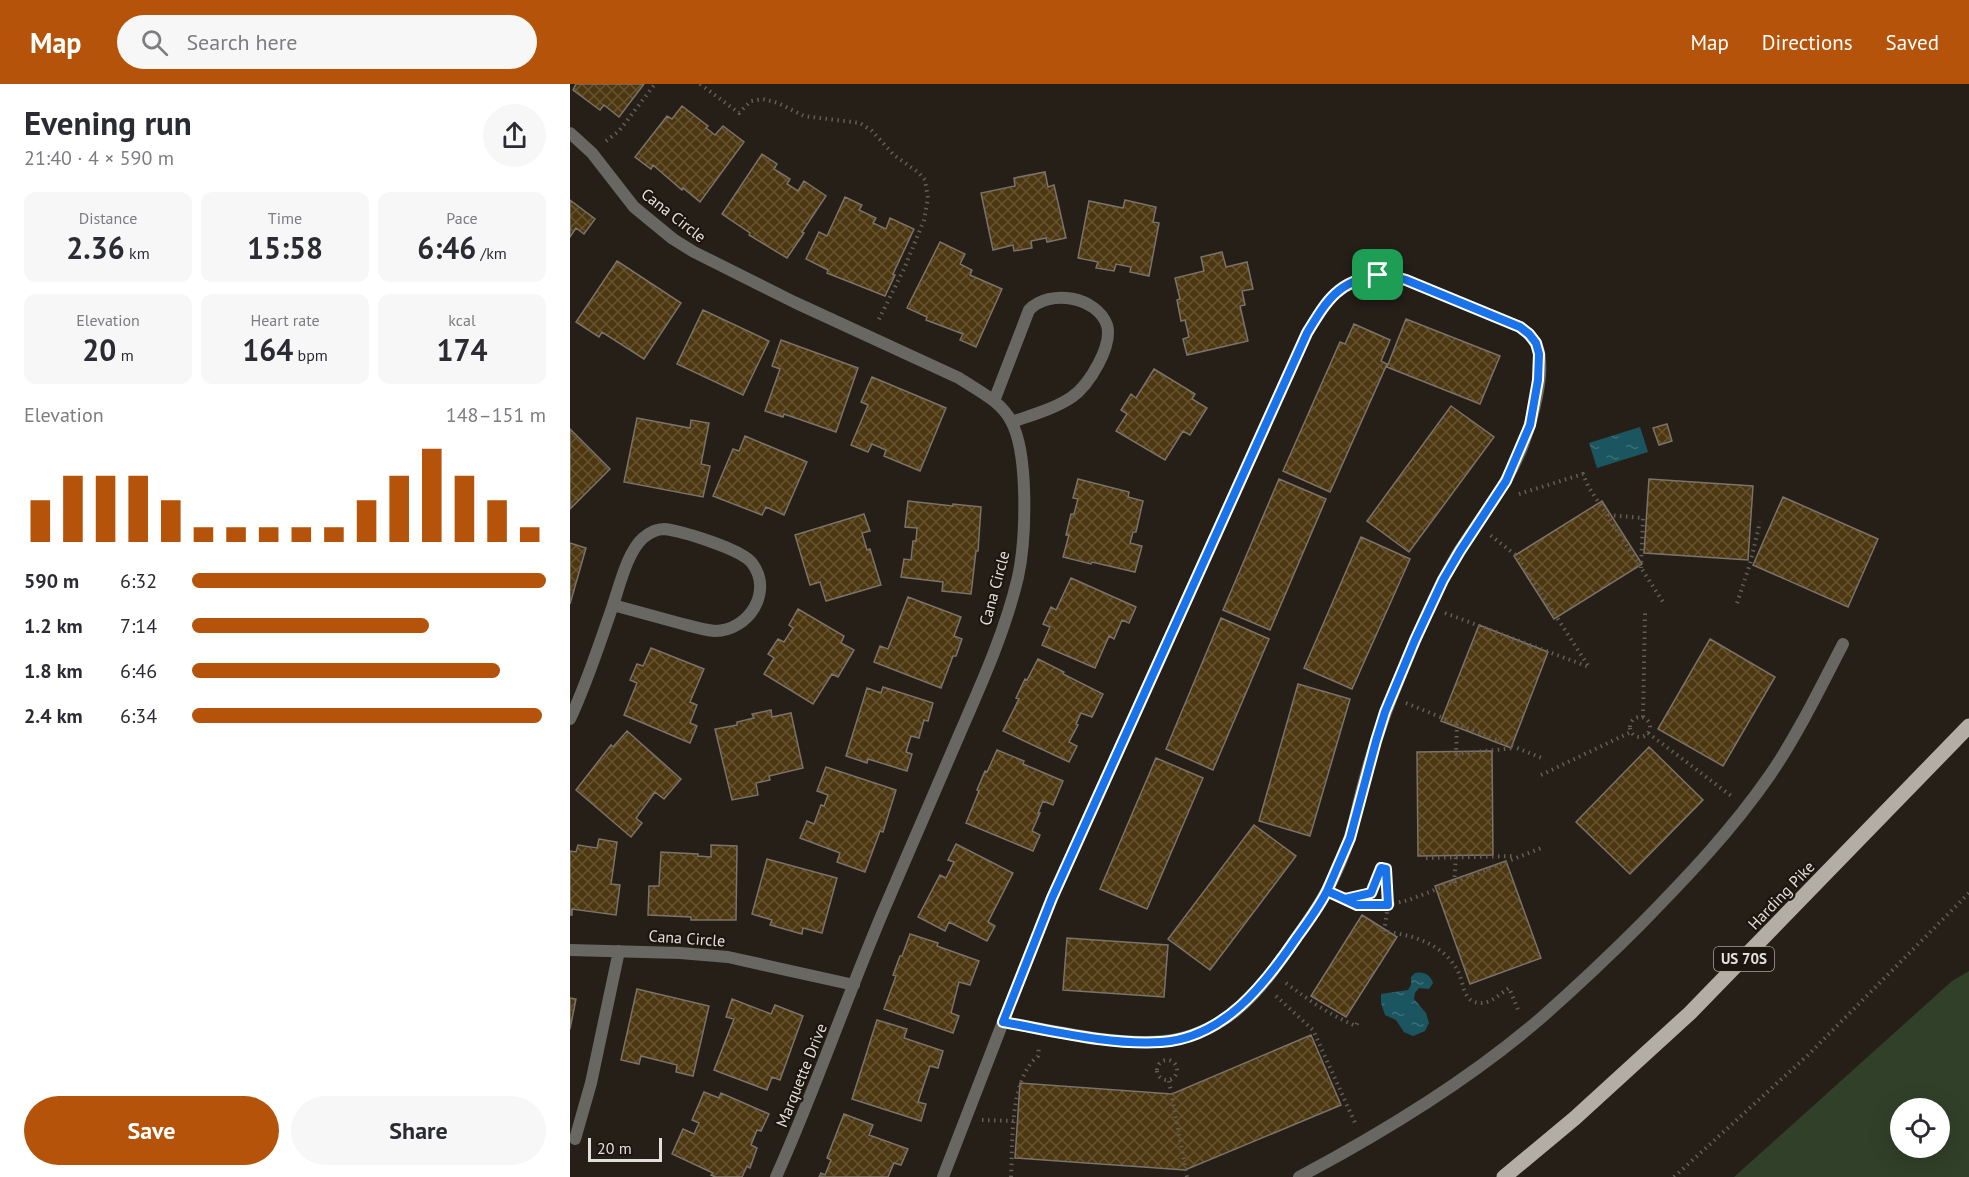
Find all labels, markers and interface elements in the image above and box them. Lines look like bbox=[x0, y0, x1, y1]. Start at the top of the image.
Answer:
search box bbox=[117, 15, 537, 69]
text: Map bbox=[30, 24, 81, 61]
icon: search bbox=[138, 26, 171, 59]
text: Search here bbox=[186, 28, 297, 56]
text: Map bbox=[1690, 29, 1729, 56]
text: Directions bbox=[1762, 29, 1853, 56]
text: Saved bbox=[1886, 29, 1939, 56]
text: Evening run bbox=[24, 101, 192, 144]
button: share bbox=[483, 104, 546, 167]
text: 21:40 · 4 × 590 m bbox=[24, 145, 174, 171]
street label: Cana Circle bbox=[638, 184, 710, 246]
text: Distance bbox=[79, 208, 137, 228]
text: Time bbox=[268, 208, 302, 228]
text: Pace bbox=[446, 208, 478, 228]
text: 2.36 bbox=[66, 228, 125, 267]
text: 15:58 bbox=[247, 228, 323, 267]
text: 6:46 bbox=[417, 228, 476, 267]
text: km bbox=[125, 243, 150, 263]
text: /km bbox=[476, 243, 507, 263]
pin bbox=[1352, 249, 1403, 300]
icon: arrive bbox=[1361, 258, 1394, 291]
text: Elevation bbox=[76, 310, 140, 330]
text: Heart rate bbox=[250, 310, 320, 330]
text: kcal bbox=[448, 310, 476, 330]
text: 20 bbox=[82, 330, 116, 369]
text: 164 bbox=[242, 330, 293, 369]
text: 174 bbox=[436, 330, 488, 369]
text: m bbox=[116, 345, 134, 365]
text: bpm bbox=[293, 345, 328, 365]
text: Elevation bbox=[24, 402, 104, 428]
text: 148–151 m bbox=[446, 402, 546, 428]
street label: Cana Circle bbox=[974, 548, 1014, 628]
text: 590 m bbox=[24, 568, 79, 594]
text: 6:32 bbox=[120, 568, 157, 594]
text: 1.2 km bbox=[24, 613, 83, 639]
text: 7:14 bbox=[120, 613, 157, 639]
text: 1.8 km bbox=[24, 658, 83, 684]
text: 6:46 bbox=[120, 658, 157, 684]
text: 2.4 km bbox=[24, 703, 83, 729]
text: 6:34 bbox=[120, 703, 157, 729]
street label: Harding Pike bbox=[1743, 857, 1819, 933]
street label: Cana Circle bbox=[648, 925, 726, 951]
road number: US 70S bbox=[1714, 947, 1774, 971]
street label: Marquette Drive bbox=[771, 1020, 831, 1130]
button: Save bbox=[24, 1096, 279, 1165]
button: Share bbox=[291, 1096, 546, 1165]
map controls bbox=[1890, 1098, 1950, 1158]
button: locate bbox=[1890, 1098, 1950, 1158]
scale bar bbox=[588, 1135, 662, 1162]
text: 20 m bbox=[597, 1138, 632, 1158]

